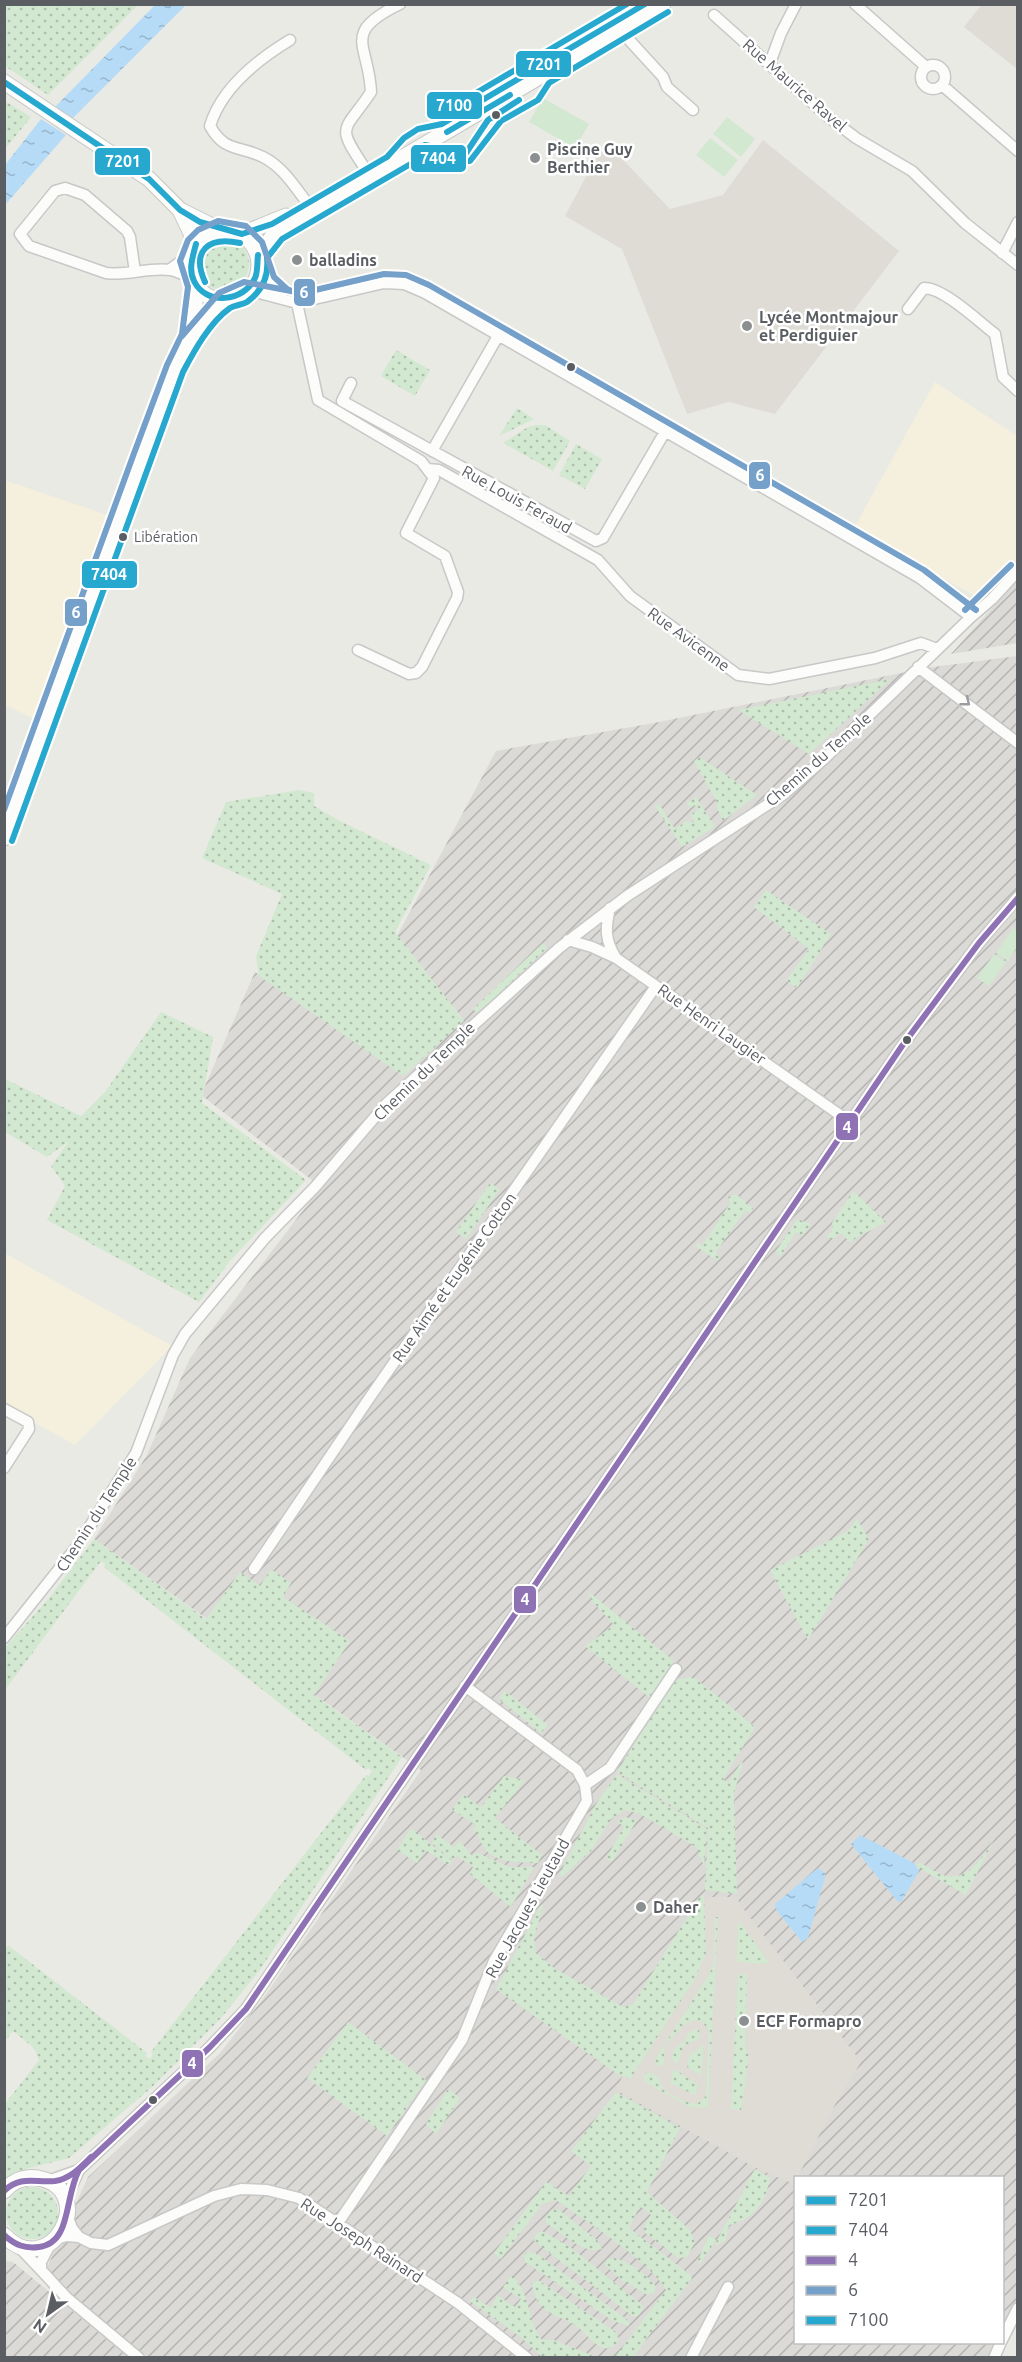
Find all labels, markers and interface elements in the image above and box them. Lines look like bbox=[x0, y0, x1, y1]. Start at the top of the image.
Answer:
street label: Rue Maurice Ravel bbox=[739, 35, 851, 135]
line badge: 7201 bbox=[515, 50, 572, 78]
text: 7201 bbox=[526, 55, 562, 73]
line badge: 7100 bbox=[426, 91, 483, 120]
text: 7100 bbox=[436, 96, 472, 114]
unlabelled marker bbox=[490, 109, 502, 121]
place label: Piscine Guy Berthier bbox=[547, 140, 633, 176]
line badge: 7404 bbox=[410, 144, 467, 173]
line badge: 7201 bbox=[94, 147, 151, 176]
text: 7404 bbox=[420, 149, 456, 167]
marker: Piscine Guy Berthier bbox=[528, 151, 542, 165]
text: 7201 bbox=[105, 152, 141, 170]
place label: balladins bbox=[309, 251, 377, 269]
marker: balladins bbox=[290, 253, 304, 267]
line badge: 6 bbox=[293, 278, 316, 307]
text: 6 bbox=[299, 283, 309, 301]
place label: Lycée Montmajour et Perdiguier bbox=[759, 308, 899, 344]
marker: Lycée Montmajour et Perdiguier bbox=[740, 319, 754, 333]
unlabelled marker bbox=[565, 361, 577, 373]
street label: Rue Louis Feraud bbox=[459, 461, 575, 537]
line badge: 6 bbox=[748, 461, 771, 490]
text: 6 bbox=[755, 466, 765, 484]
place label: Libération bbox=[134, 529, 198, 545]
marker: Libération bbox=[117, 531, 129, 543]
line badge: 7404 bbox=[81, 560, 138, 589]
text: 7404 bbox=[91, 565, 127, 583]
line badge: 6 bbox=[64, 598, 88, 627]
text: 6 bbox=[71, 603, 81, 621]
street label: Rue Avicenne bbox=[645, 603, 733, 675]
one-way arrow bbox=[959, 694, 970, 705]
street label: Chemin du Temple bbox=[762, 708, 874, 810]
street label: Rue Henri Laugier bbox=[654, 980, 770, 1068]
street label: Chemin du Temple bbox=[370, 1018, 478, 1124]
unlabelled marker bbox=[901, 1034, 913, 1046]
line badge: 4 bbox=[835, 1112, 859, 1141]
text: 4 bbox=[842, 1118, 852, 1136]
street label: Rue Aimé et Eugénie Cotton bbox=[388, 1189, 520, 1365]
street label: Chemin du Temple bbox=[52, 1453, 140, 1575]
line badge: 4 bbox=[513, 1585, 537, 1614]
text: 4 bbox=[520, 1590, 530, 1608]
street label: Rue Jacques Lieutaud bbox=[481, 1835, 573, 1981]
place label: Daher bbox=[653, 1898, 699, 1916]
marker: Daher bbox=[634, 1900, 648, 1914]
place label: ECF Formapro bbox=[756, 2012, 862, 2030]
marker: ECF Formapro bbox=[737, 2014, 751, 2028]
line badge: 4 bbox=[181, 2049, 204, 2078]
text: 4 bbox=[187, 2054, 197, 2072]
unlabelled marker bbox=[147, 2094, 159, 2106]
legend bbox=[794, 2176, 1004, 2344]
text: 7201 bbox=[848, 2189, 889, 2209]
street label: Rue Joseph Rainard bbox=[298, 2194, 426, 2286]
text: 7404 bbox=[848, 2219, 889, 2239]
text: 4 bbox=[848, 2249, 858, 2269]
text: 6 bbox=[848, 2279, 858, 2299]
north arrow bbox=[18, 2284, 78, 2344]
text: 7100 bbox=[848, 2309, 889, 2329]
text: N bbox=[30, 2316, 50, 2337]

